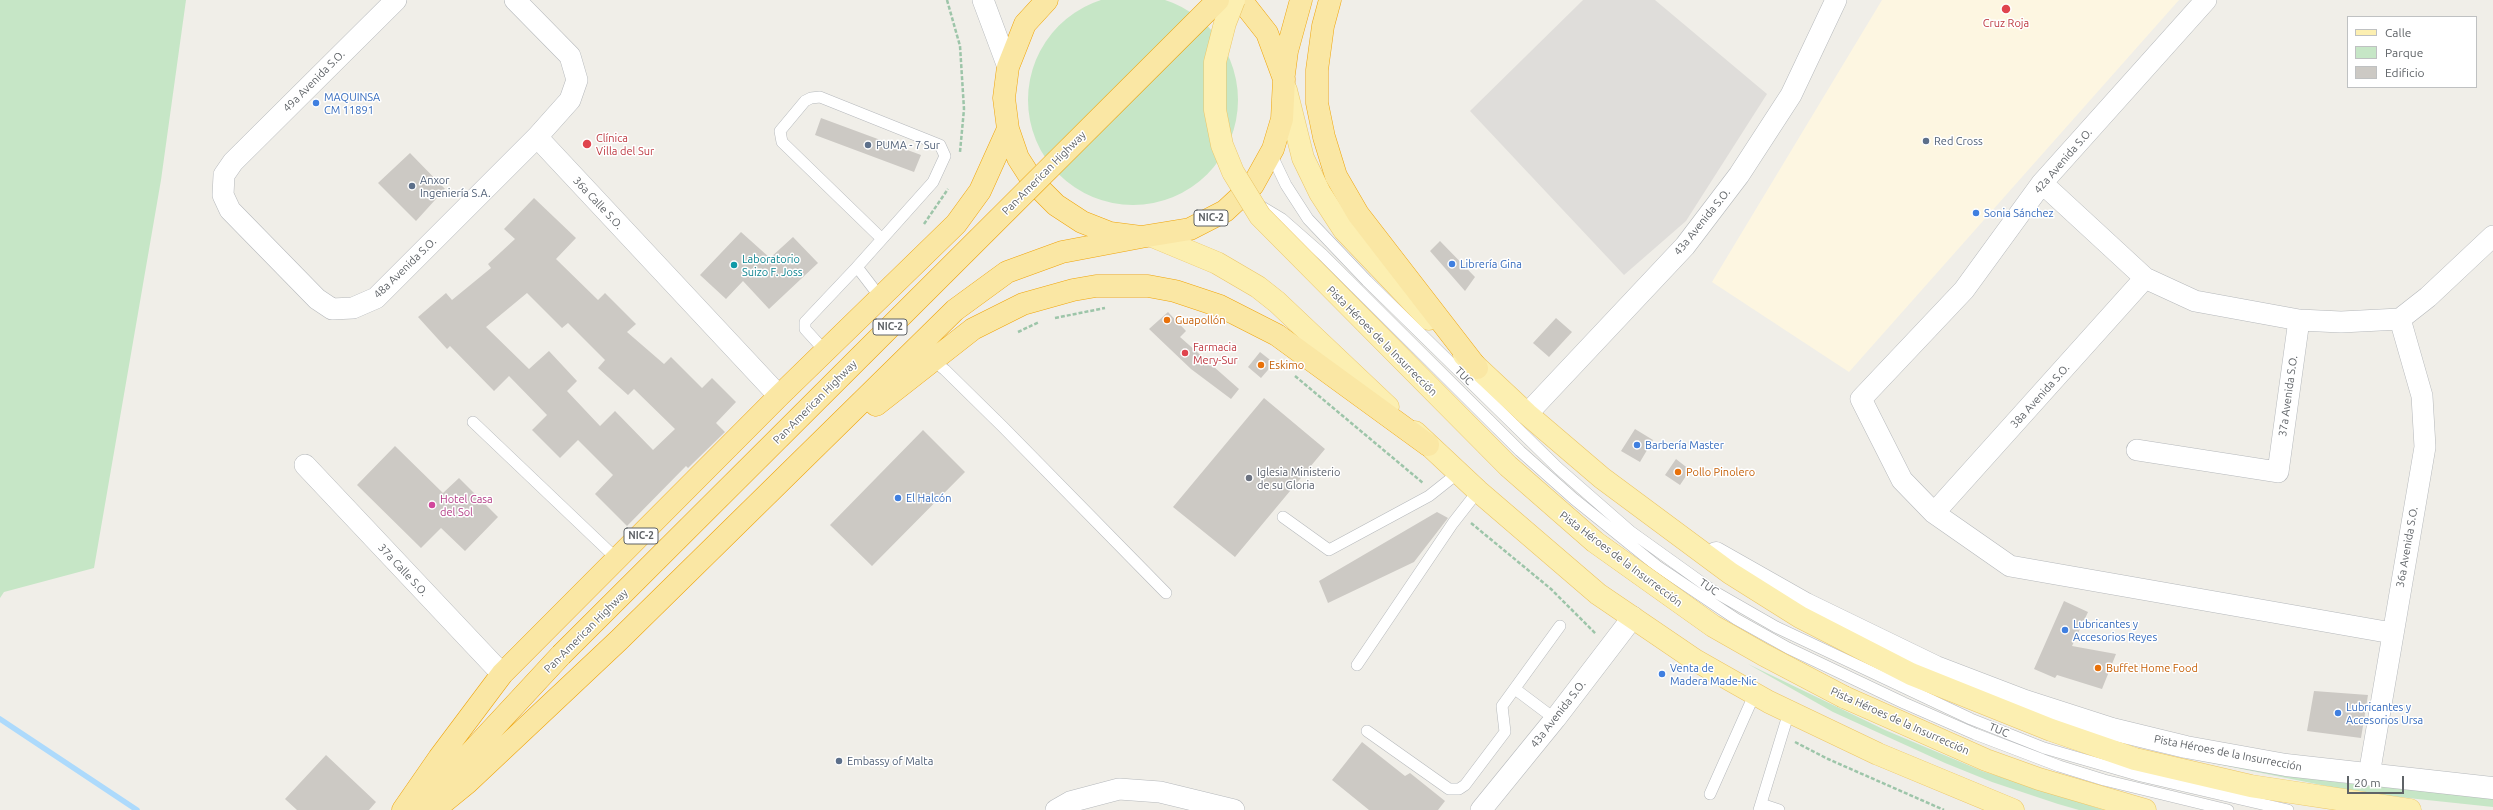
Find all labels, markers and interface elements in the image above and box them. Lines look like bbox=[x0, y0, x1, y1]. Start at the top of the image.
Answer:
marker: Cruz Roja bbox=[2000, 3, 2012, 15]
place label: Cruz Roja bbox=[1983, 16, 2029, 30]
legend bbox=[2347, 16, 2477, 88]
text: Calle bbox=[2385, 26, 2411, 39]
text: Parque bbox=[2385, 46, 2423, 59]
street label: 49a Avenida S.O. bbox=[280, 47, 348, 115]
text: Edificio bbox=[2385, 66, 2425, 79]
place label: MAQUINSA CM 11891 bbox=[324, 90, 380, 116]
marker: MAQUINSA CM 11891 bbox=[311, 98, 321, 108]
street label: 42a Avenida S.O. bbox=[2031, 126, 2095, 196]
street label: Pan-American Highway bbox=[999, 128, 1089, 218]
place label: Clínica Villa del Sur bbox=[596, 131, 654, 157]
place label: Red Cross bbox=[1934, 134, 1983, 148]
marker: Red Cross bbox=[1921, 136, 1931, 146]
marker: Clínica Villa del Sur bbox=[581, 138, 593, 150]
place label: PUMA - 7 Sur bbox=[876, 138, 940, 152]
marker: PUMA - 7 Sur bbox=[863, 140, 873, 150]
place label: Anxor Ingeniería S.A. bbox=[420, 173, 491, 199]
street label: 36a Calle S.O. bbox=[570, 174, 626, 232]
marker: Anxor Ingeniería S.A. bbox=[407, 181, 417, 191]
street label: 43a Avenida S.O. bbox=[1671, 186, 1733, 258]
place label: Sonia Sánchez bbox=[1984, 206, 2054, 220]
marker: Sonia Sánchez bbox=[1971, 208, 1981, 218]
road number: NIC-2 bbox=[1194, 210, 1228, 226]
street label: 48a Avenida S.O. bbox=[371, 235, 439, 301]
place label: Laboratorio Suizo F. Joss bbox=[742, 252, 802, 278]
place label: Librería Gina bbox=[1460, 257, 1522, 271]
marker: Librería Gina bbox=[1447, 259, 1457, 269]
marker: Laboratorio Suizo F. Joss bbox=[729, 260, 739, 270]
street label: Pista Héroes de la Insurrección bbox=[1324, 283, 1440, 399]
place label: Guapollón bbox=[1175, 313, 1226, 327]
marker: Guapollón bbox=[1162, 315, 1172, 325]
road number: NIC-2 bbox=[873, 319, 907, 335]
place label: Farmacia Mery-Sur bbox=[1193, 340, 1238, 366]
marker: Farmacia Mery-Sur bbox=[1180, 348, 1190, 358]
street label: 37a Avenida S.O. bbox=[2276, 355, 2300, 437]
street label: Pan-American Highway bbox=[770, 357, 860, 447]
place label: Eskimo bbox=[1269, 358, 1304, 372]
marker: Eskimo bbox=[1256, 360, 1266, 370]
street label: 38a Avenida S.O. bbox=[2008, 361, 2072, 431]
street label: TUC bbox=[1452, 364, 1476, 388]
place label: Barbería Master bbox=[1645, 438, 1724, 452]
marker: Barbería Master bbox=[1632, 440, 1642, 450]
place label: Iglesia Ministerio de su Gloria bbox=[1257, 465, 1340, 491]
place label: Pollo Pinolero bbox=[1686, 465, 1755, 479]
marker: Pollo Pinolero bbox=[1673, 467, 1683, 477]
marker: Iglesia Ministerio de su Gloria bbox=[1244, 473, 1254, 483]
place label: El Halcón bbox=[906, 491, 952, 505]
place label: Hotel Casa del Sol bbox=[440, 492, 493, 518]
marker: El Halcón bbox=[893, 493, 903, 503]
marker: Hotel Casa del Sol bbox=[427, 500, 437, 510]
street label: 36a Avenida S.O. bbox=[2393, 506, 2421, 588]
street label: Pista Héroes de la Insurrección bbox=[1557, 508, 1685, 610]
road number: NIC-2 bbox=[624, 528, 658, 544]
street label: 37a Calle S.O. bbox=[375, 541, 431, 599]
street label: TUC bbox=[1697, 576, 1721, 598]
street label: Pan-American Highway bbox=[541, 586, 631, 676]
place label: Lubricantes y Accesorios Reyes bbox=[2073, 617, 2157, 643]
marker: Lubricantes y Accesorios Reyes bbox=[2060, 625, 2070, 635]
place label: Venta de Madera Made-Nic bbox=[1670, 661, 1757, 687]
place label: Buffet Home Food bbox=[2106, 661, 2198, 675]
marker: Buffet Home Food bbox=[2093, 663, 2103, 673]
marker: Venta de Madera Made-Nic bbox=[1657, 669, 1667, 679]
street label: 43a Avenida S.O. bbox=[1528, 678, 1588, 750]
street label: Pista Héroes de la Insurrección bbox=[1829, 684, 1971, 758]
place label: Lubricantes y Accesorios Ursa bbox=[2346, 700, 2423, 726]
marker: Lubricantes y Accesorios Ursa bbox=[2333, 708, 2343, 718]
street label: TUC bbox=[1987, 720, 2011, 740]
street label: Pista Héroes de la Insurrección bbox=[2153, 732, 2303, 774]
place label: Embassy of Malta bbox=[847, 754, 933, 768]
marker: Embassy of Malta bbox=[834, 756, 844, 766]
scale bar bbox=[2349, 768, 2406, 794]
text: 20 m bbox=[2354, 776, 2381, 789]

